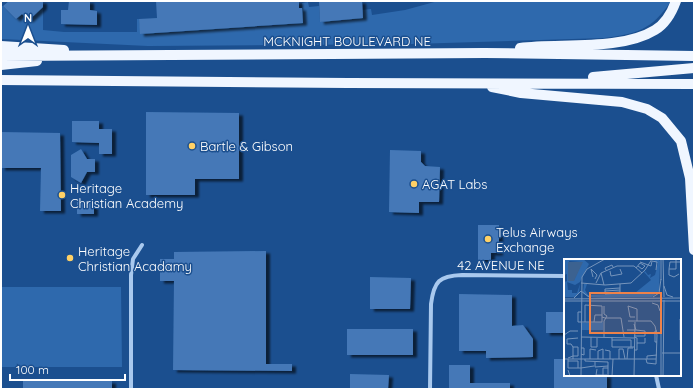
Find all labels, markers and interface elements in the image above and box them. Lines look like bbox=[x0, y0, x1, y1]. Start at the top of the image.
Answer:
north arrow bbox=[8, 8, 48, 48]
text: N bbox=[24, 11, 32, 25]
street label: MCKNIGHT BOULEVARD NE bbox=[263, 33, 431, 49]
place label: Bartle & Gibson bbox=[200, 138, 293, 154]
marker: Bartle & Gibson bbox=[187, 141, 197, 151]
place label: AGAT Labs bbox=[422, 176, 487, 192]
marker: AGAT Labs bbox=[409, 179, 419, 189]
place label: Heritage Christian Academy bbox=[70, 180, 183, 211]
marker: Heritage Christian Academy bbox=[57, 190, 67, 200]
place label: Telus Airways Exchange bbox=[496, 224, 578, 255]
marker: Telus Airways Exchange bbox=[483, 234, 493, 244]
place label: Heritage Christian Acadamy bbox=[78, 243, 192, 274]
marker: Heritage Christian Acadamy bbox=[65, 253, 75, 263]
street label: 42 AVENUE NE bbox=[457, 257, 545, 273]
inset map bbox=[564, 259, 681, 376]
scale bar bbox=[10, 356, 125, 382]
text: 100 m bbox=[16, 362, 49, 377]

